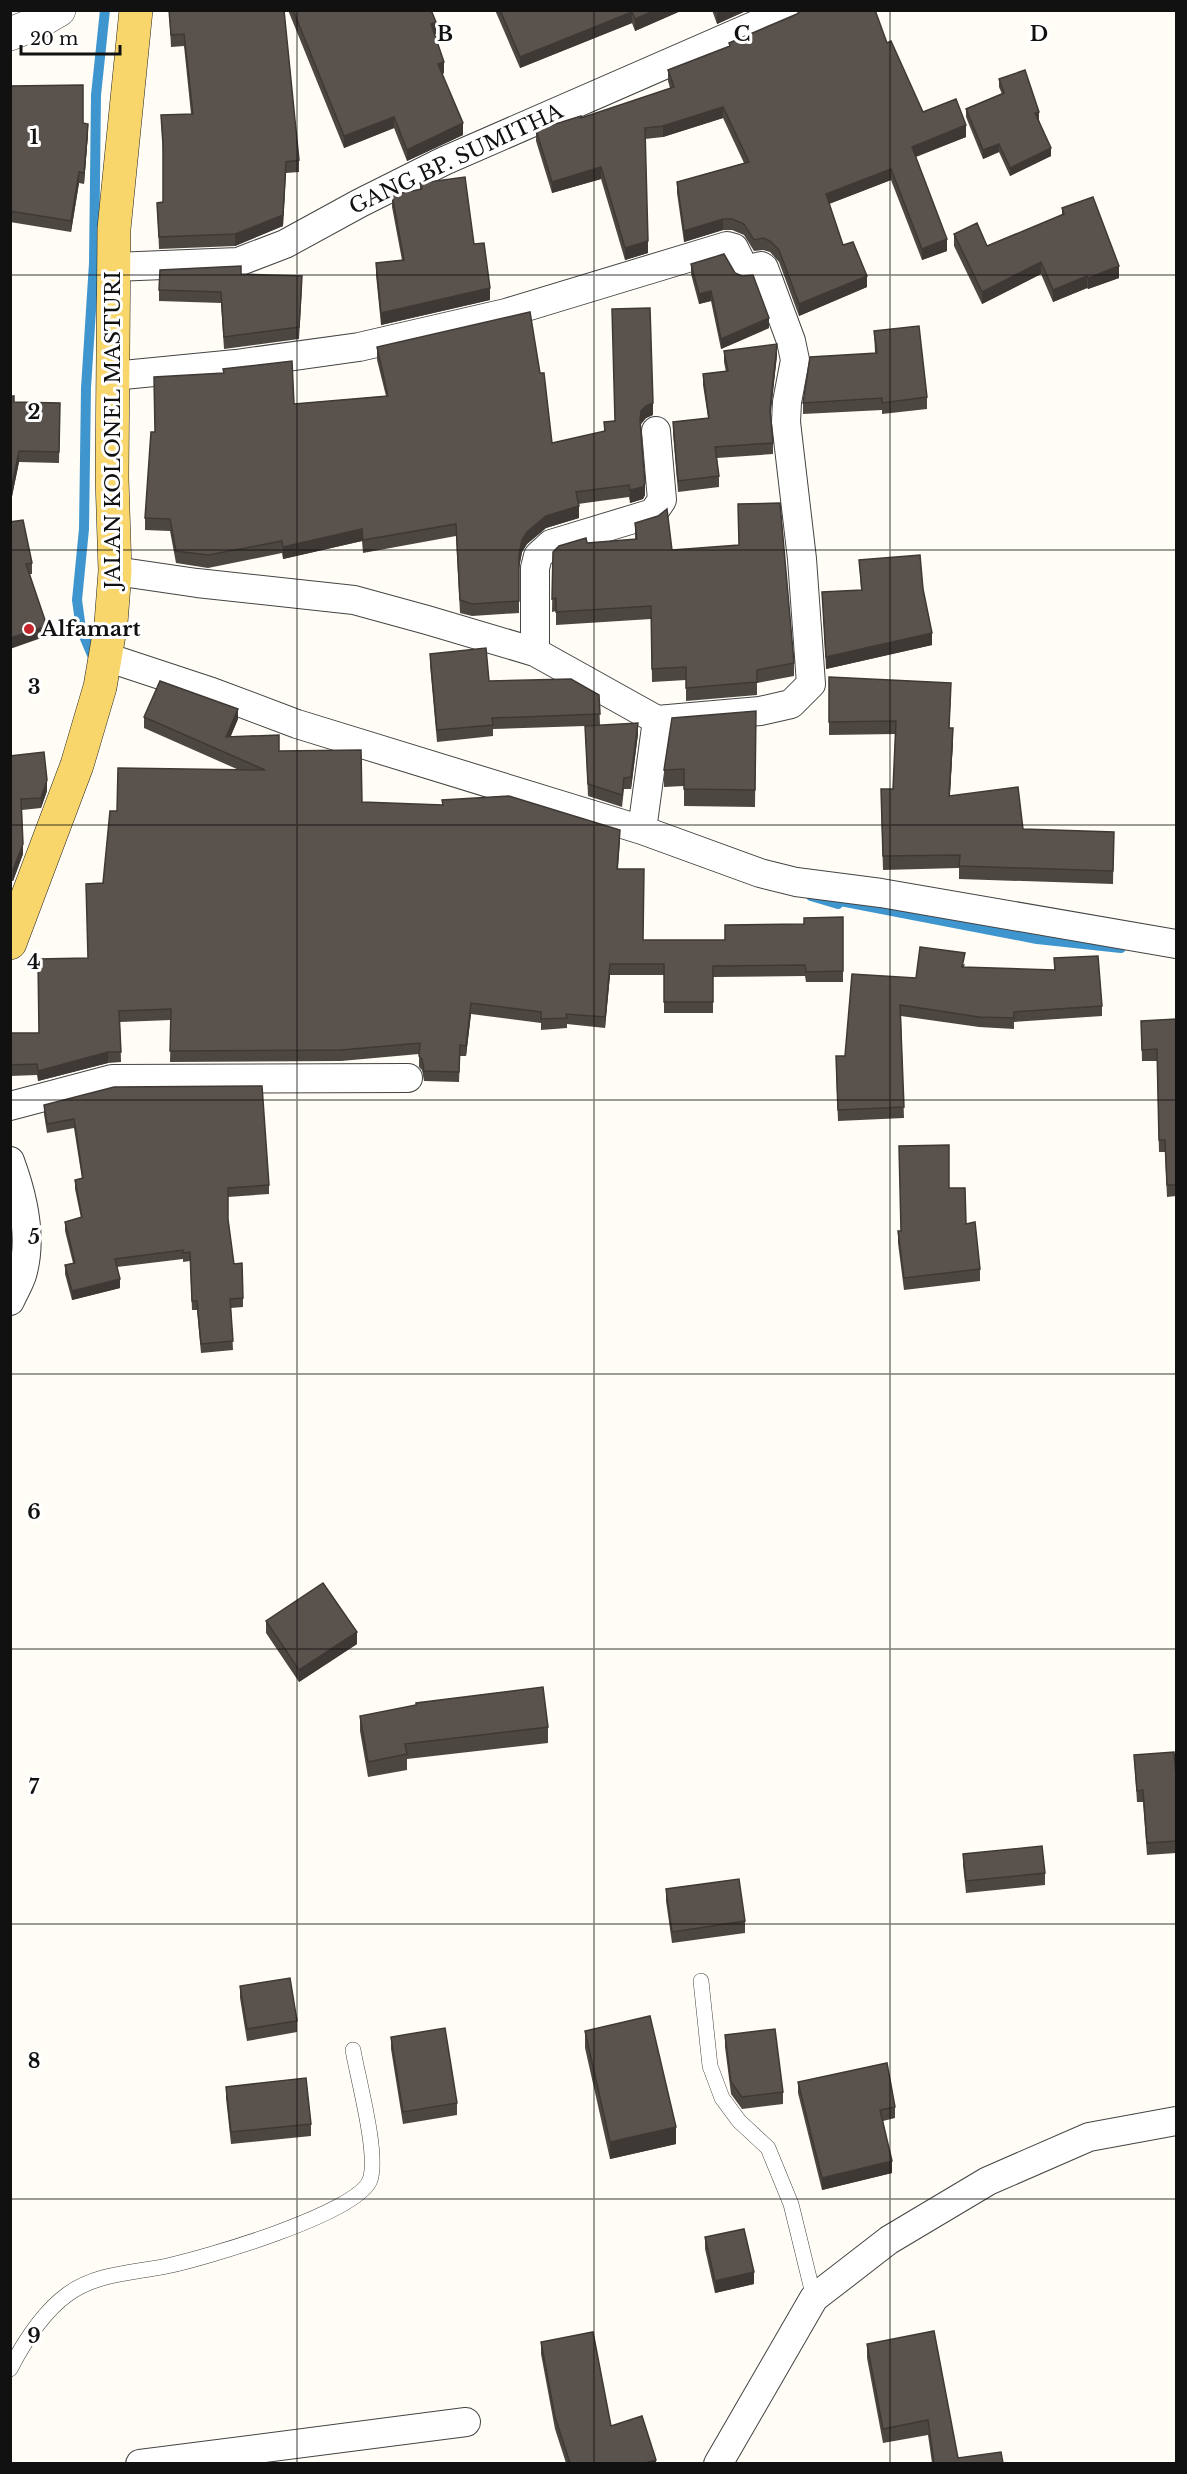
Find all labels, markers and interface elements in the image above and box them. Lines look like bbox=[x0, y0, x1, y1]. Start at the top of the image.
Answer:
scale bar bbox=[21, 18, 120, 56]
text: B bbox=[437, 22, 453, 46]
text: C bbox=[734, 22, 750, 46]
text: D bbox=[1030, 22, 1048, 46]
text: 20 m bbox=[30, 28, 78, 50]
street label: GANG BP. SUMITHA bbox=[345, 98, 568, 220]
text: 1 bbox=[30, 125, 39, 149]
street label: JALAN KOLONEL MASTURI bbox=[100, 271, 126, 592]
text: 2 bbox=[27, 400, 41, 424]
place label: Alfamart bbox=[40, 616, 141, 642]
marker: Alfamart bbox=[22, 622, 36, 636]
text: 3 bbox=[28, 675, 40, 699]
text: 4 bbox=[27, 950, 41, 974]
text: 5 bbox=[28, 1225, 40, 1249]
text: 6 bbox=[27, 1500, 41, 1524]
text: 7 bbox=[29, 1775, 40, 1799]
text: 8 bbox=[28, 2049, 40, 2073]
text: 9 bbox=[27, 2324, 41, 2348]

